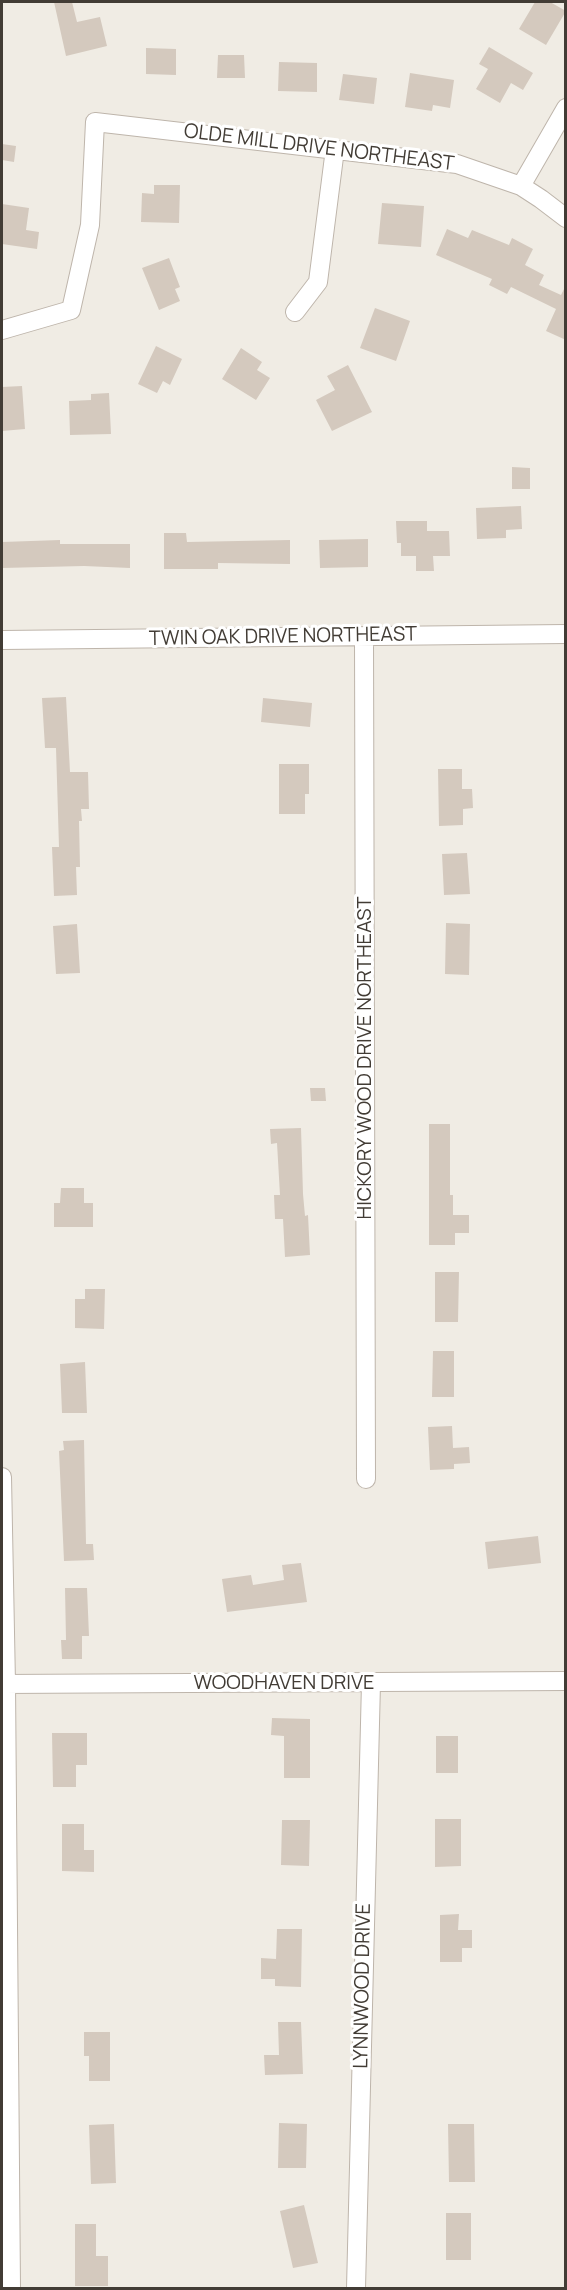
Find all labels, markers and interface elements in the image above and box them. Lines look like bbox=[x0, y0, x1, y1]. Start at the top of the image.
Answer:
street label: OLDE MILL DRIVE NORTHEAST bbox=[183, 120, 455, 176]
street label: TWIN OAK DRIVE NORTHEAST bbox=[149, 623, 417, 651]
street label: HICKORY WOOD DRIVE NORTHEAST bbox=[353, 896, 377, 1220]
street label: WOODHAVEN DRIVE bbox=[194, 1671, 374, 1695]
street label: LYNNWOOD DRIVE bbox=[350, 1903, 376, 2069]

